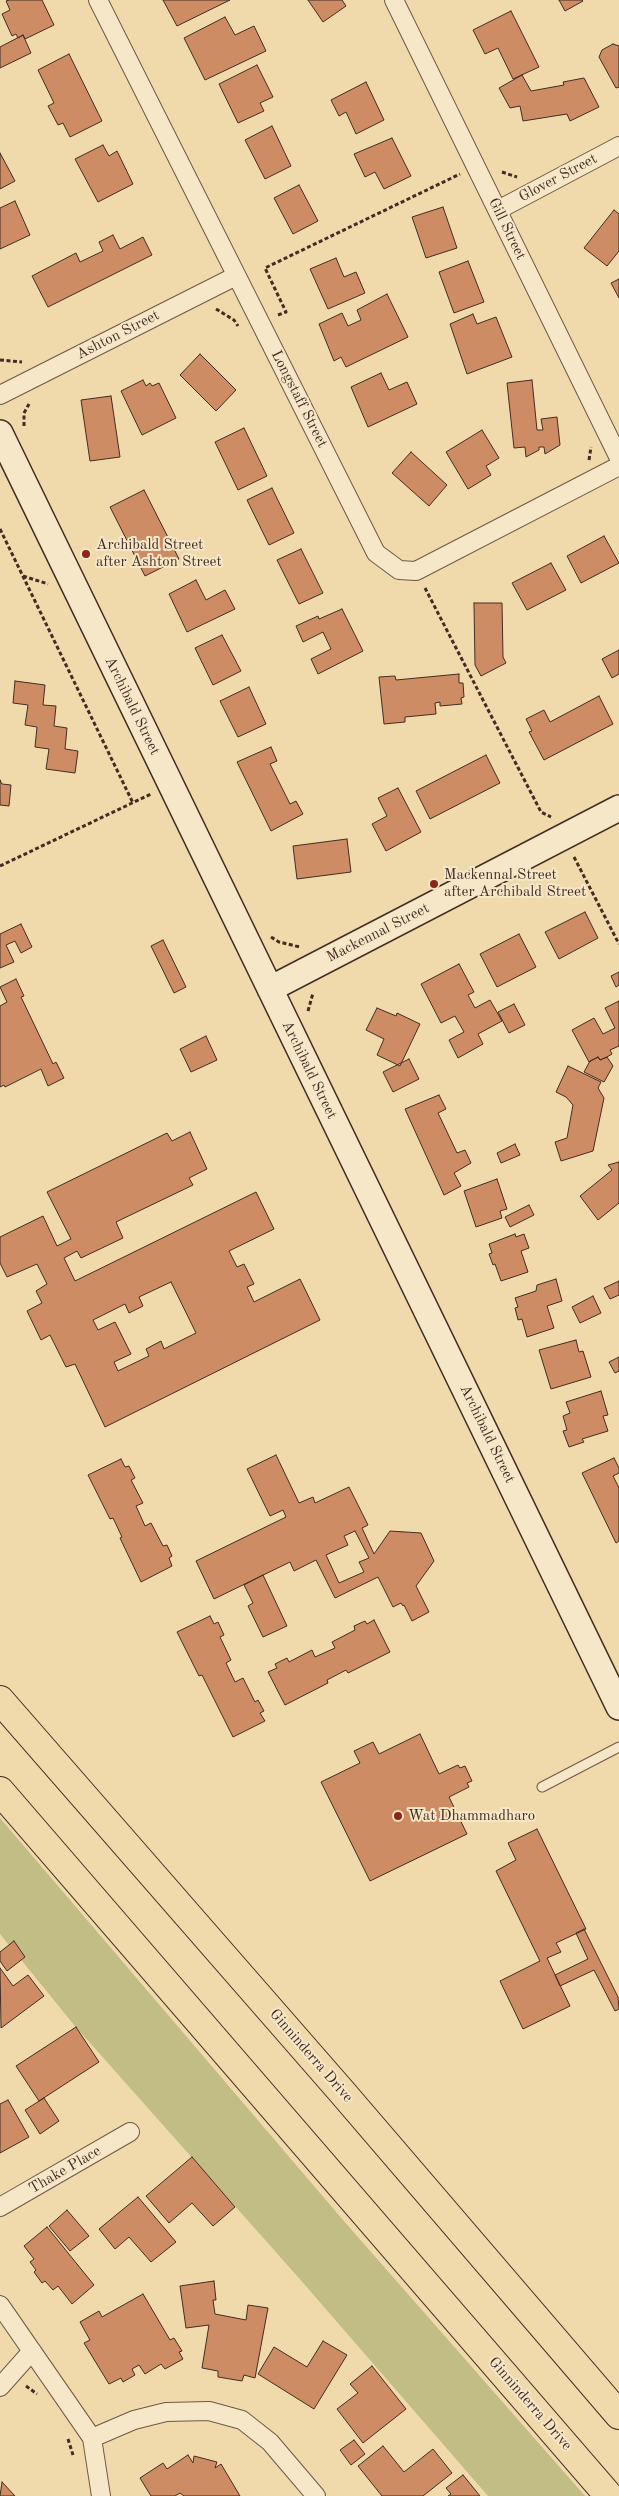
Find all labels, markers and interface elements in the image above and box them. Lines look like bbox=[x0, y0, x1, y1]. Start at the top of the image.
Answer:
street label: Glover Street bbox=[516, 150, 600, 206]
street label: Gill Street bbox=[484, 195, 530, 263]
street label: Ashton Street bbox=[73, 306, 163, 364]
street label: Longstaff Street bbox=[267, 347, 331, 451]
place label: Archibald Street after Ashton Street bbox=[96, 536, 222, 571]
marker: Archibald Street after Ashton Street bbox=[80, 548, 92, 560]
street label: Archibald Street bbox=[100, 654, 164, 758]
place label: Mackennal Street after Archibald Street bbox=[444, 866, 586, 901]
marker: Mackennal Street after Archibald Street bbox=[428, 878, 440, 890]
street label: Mackennal Street bbox=[324, 899, 432, 967]
street label: Archibald Street bbox=[277, 1018, 341, 1122]
street label: Archibald Street bbox=[455, 1382, 519, 1486]
place label: Wat Dhammadharo bbox=[408, 1807, 535, 1825]
marker: Wat Dhammadharo bbox=[392, 1810, 404, 1822]
street label: Ginninderra Drive bbox=[266, 2006, 356, 2106]
street label: Thake Place bbox=[26, 2142, 104, 2198]
street label: Ginninderra Drive bbox=[485, 2354, 575, 2454]

